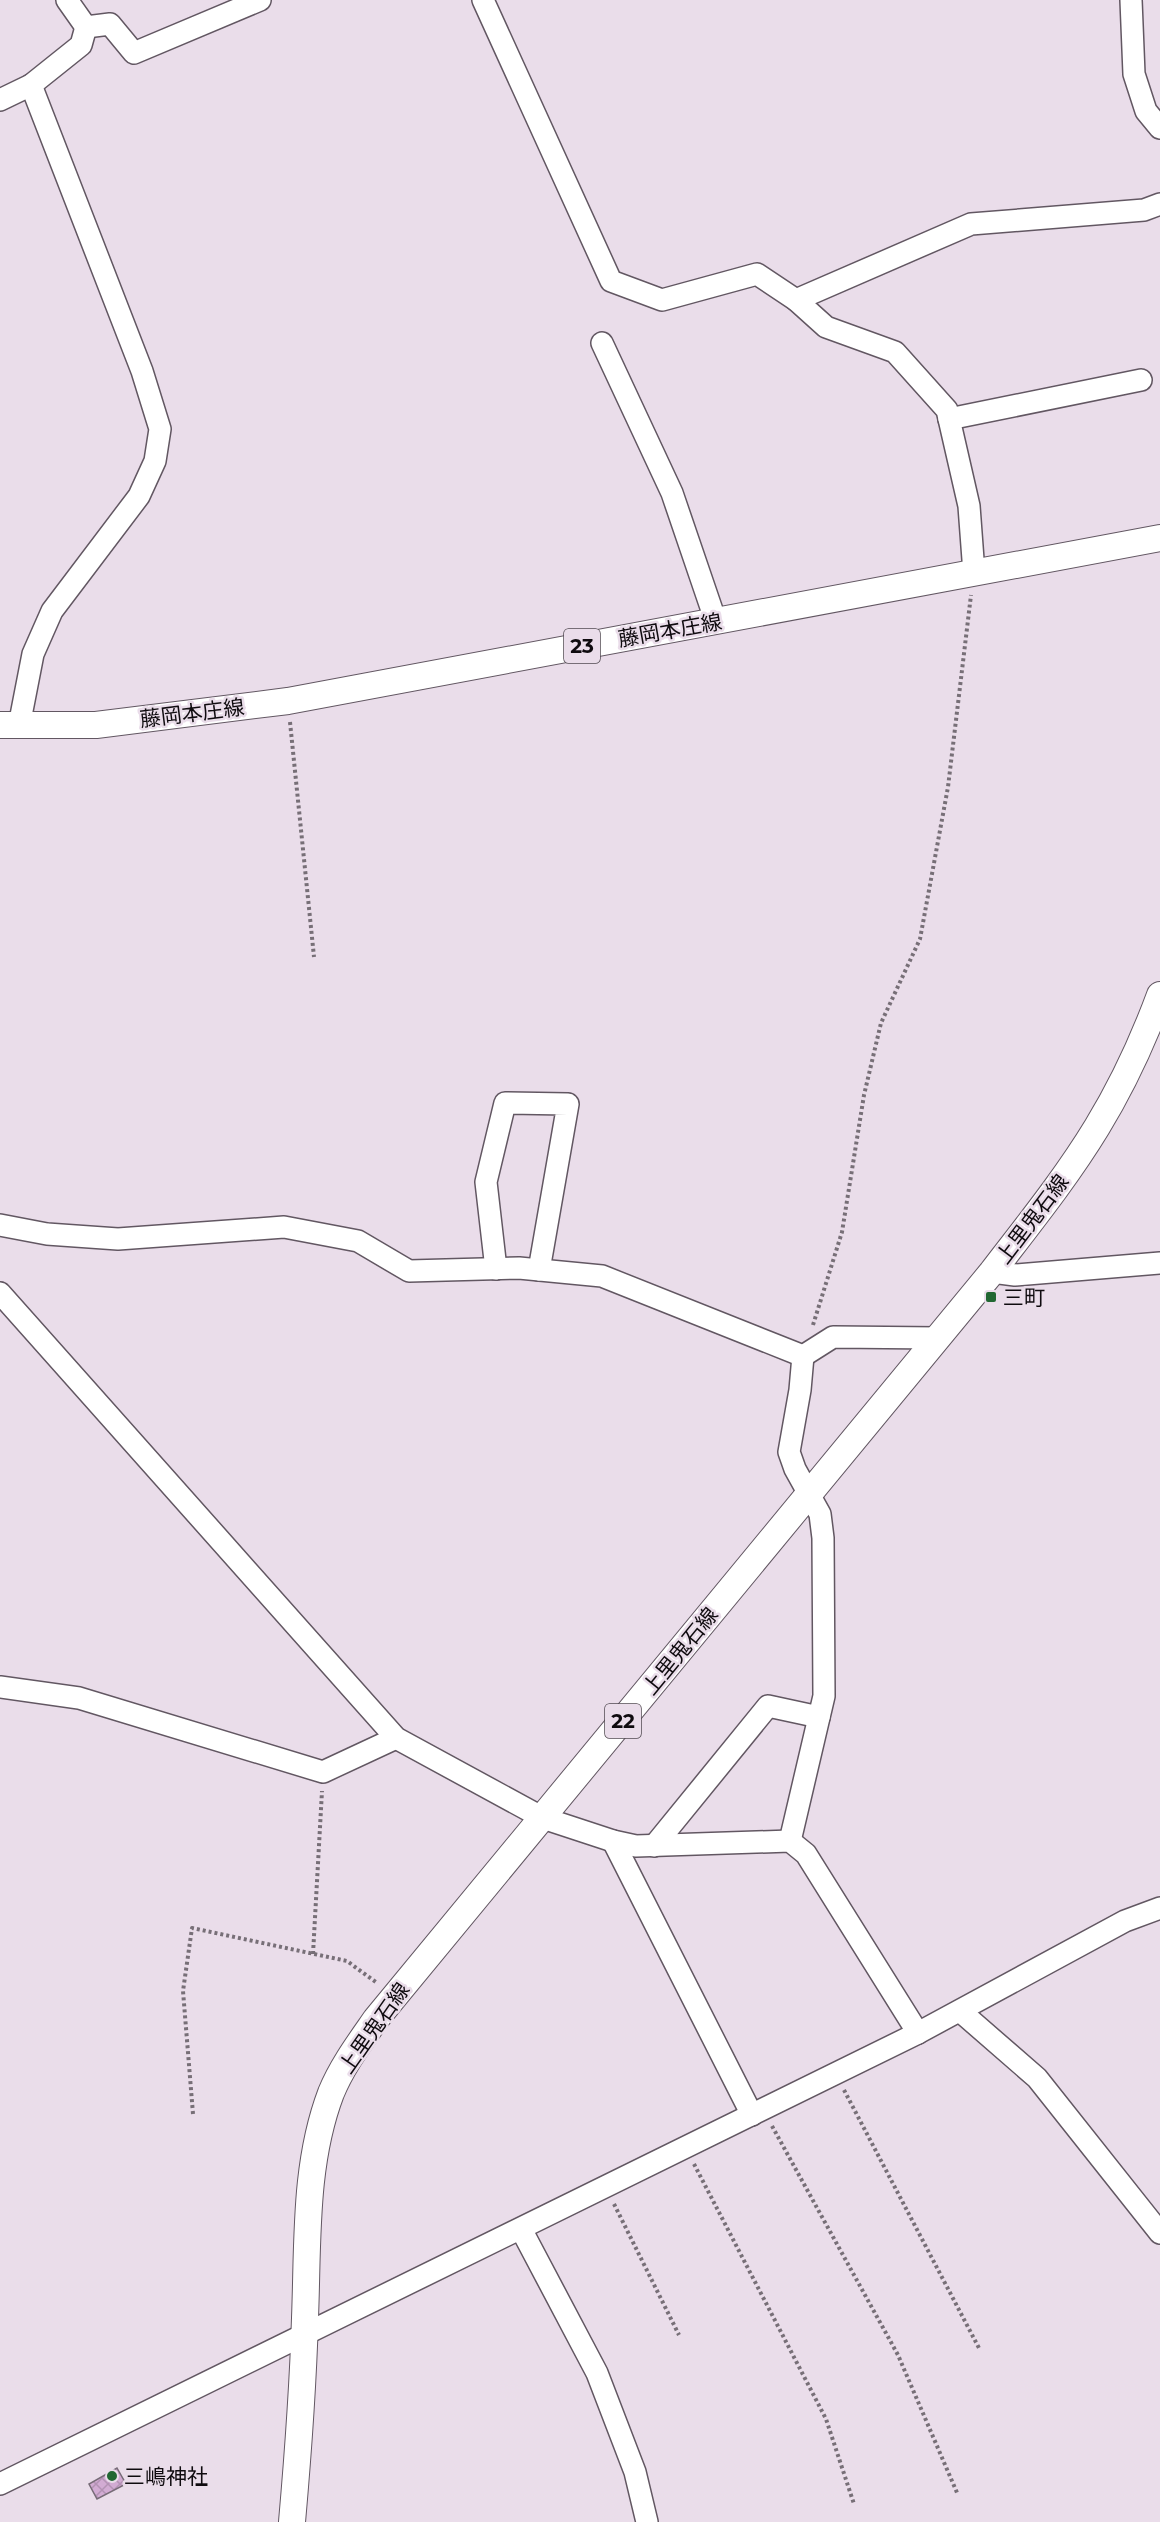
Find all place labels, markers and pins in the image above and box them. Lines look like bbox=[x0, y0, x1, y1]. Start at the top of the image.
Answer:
place label: 三町 bbox=[1003, 1285, 1045, 1310]
marker: 三町 bbox=[984, 1290, 998, 1304]
place label: 三嶋神社 bbox=[124, 2464, 208, 2489]
marker: 三嶋神社 bbox=[105, 2469, 119, 2483]

